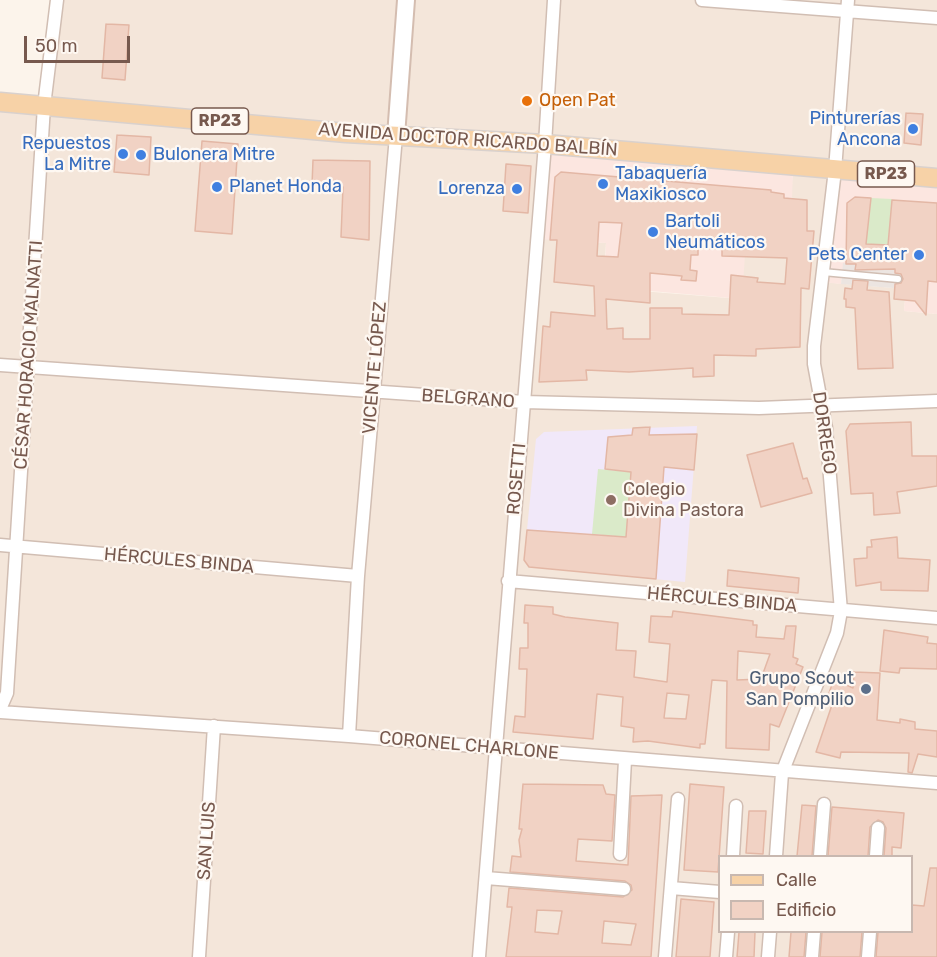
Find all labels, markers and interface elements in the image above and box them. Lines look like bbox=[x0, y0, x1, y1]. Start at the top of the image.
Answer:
scale bar bbox=[27, 24, 134, 62]
text: 50 m bbox=[35, 35, 78, 57]
place label: Open Pat bbox=[539, 90, 616, 112]
marker: Open Pat bbox=[520, 94, 534, 108]
road number: RP23 bbox=[192, 108, 248, 134]
place label: Pinturerías Ancona bbox=[809, 108, 901, 150]
street label: AVENIDA DOCTOR RICARDO BALBÍN bbox=[318, 119, 618, 161]
marker: Pinturerías Ancona bbox=[906, 122, 920, 136]
place label: Repuestos La Mitre bbox=[22, 133, 111, 176]
place label: Bulonera Mitre bbox=[153, 144, 275, 166]
marker: Repuestos La Mitre bbox=[116, 147, 130, 161]
marker: Bulonera Mitre bbox=[134, 148, 148, 162]
road number: RP23 bbox=[858, 161, 914, 187]
place label: Tabaquería Maxikiosco bbox=[615, 163, 707, 206]
place label: Planet Honda bbox=[229, 176, 342, 198]
marker: Tabaquería Maxikiosco bbox=[596, 177, 610, 191]
place label: Lorenza bbox=[438, 178, 505, 200]
marker: Planet Honda bbox=[210, 180, 224, 194]
marker: Lorenza bbox=[510, 182, 524, 196]
place label: Bartoli Neumáticos bbox=[665, 211, 765, 254]
marker: Bartoli Neumáticos bbox=[646, 225, 660, 239]
street label: CÉSAR HORACIO MALNATTI bbox=[10, 240, 48, 470]
place label: Pets Center bbox=[808, 244, 907, 266]
marker: Pets Center bbox=[912, 248, 926, 262]
street label: VICENTE LÓPEZ bbox=[358, 301, 392, 435]
street label: BELGRANO bbox=[421, 385, 515, 413]
street label: DORREGO bbox=[808, 390, 840, 476]
street label: ROSETTI bbox=[503, 442, 531, 516]
place label: Colegio Divina Pastora bbox=[623, 479, 744, 522]
marker: Colegio Divina Pastora bbox=[604, 493, 618, 507]
street label: HÉRCULES BINDA bbox=[103, 544, 255, 578]
street label: HÉRCULES BINDA bbox=[646, 583, 798, 617]
place label: Grupo Scout San Pompilio bbox=[746, 668, 854, 710]
marker: Grupo Scout San Pompilio bbox=[859, 682, 873, 696]
street label: CORONEL CHARLONE bbox=[378, 727, 560, 765]
street label: SAN LUIS bbox=[193, 801, 221, 881]
legend bbox=[718, 855, 913, 933]
text: Calle bbox=[776, 869, 817, 891]
text: Edificio bbox=[776, 899, 836, 921]

